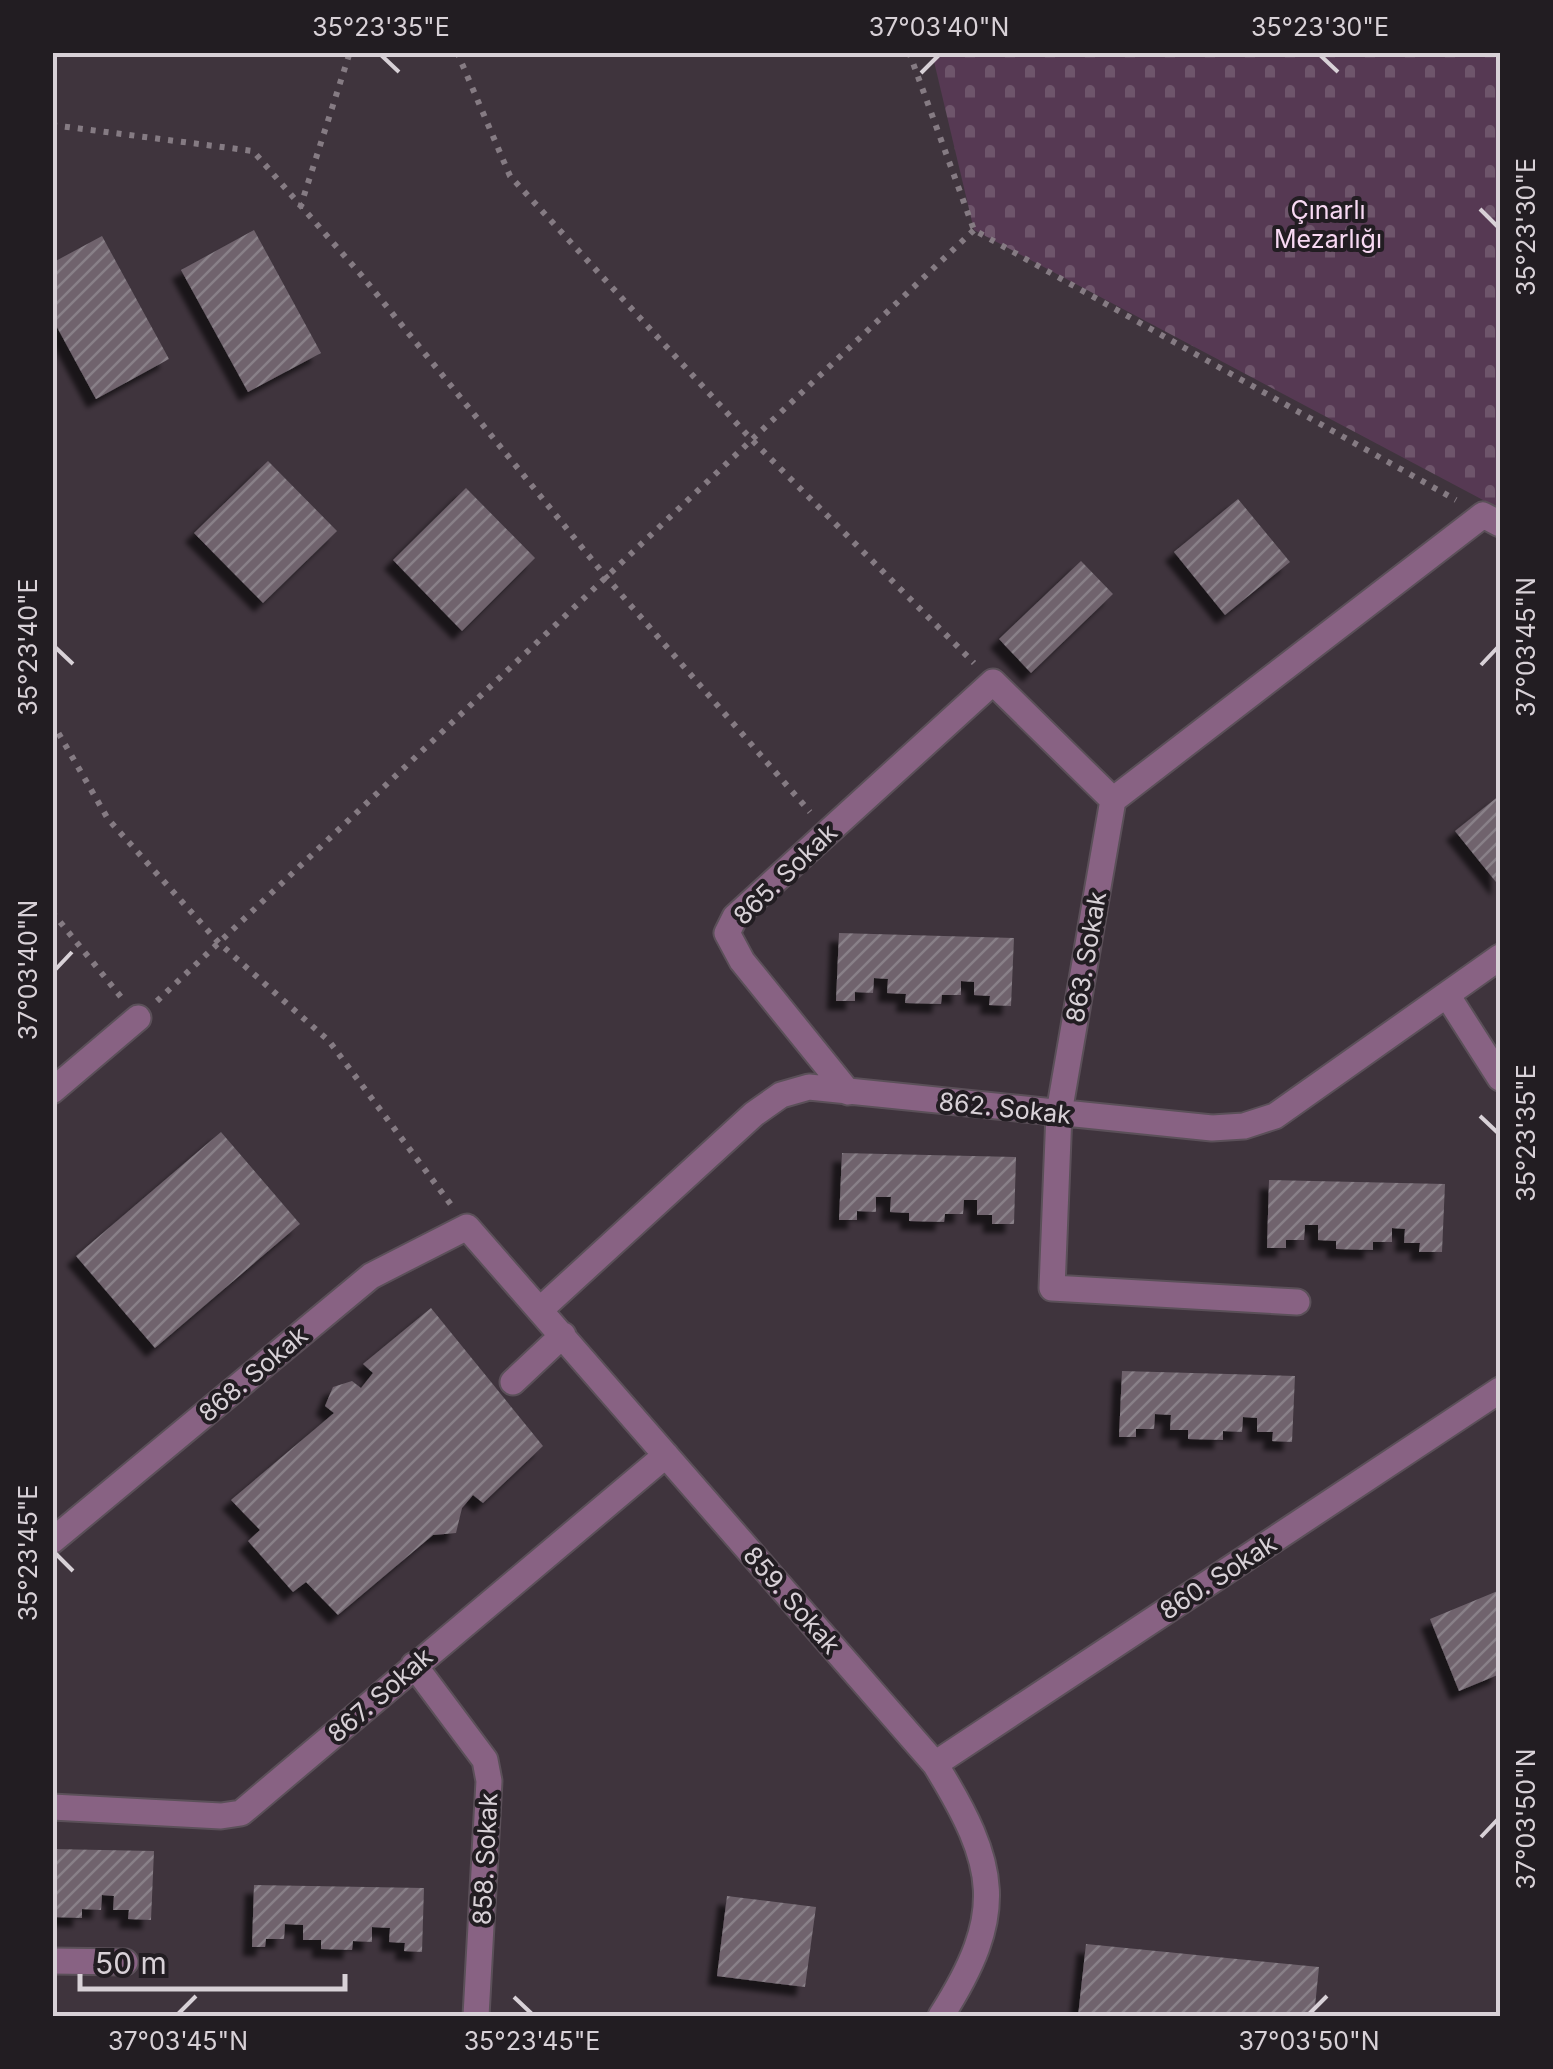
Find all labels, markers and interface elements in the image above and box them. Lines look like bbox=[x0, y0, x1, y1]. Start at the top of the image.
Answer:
text: 35°23'35"E bbox=[312, 12, 450, 42]
text: 37°03'40"N bbox=[869, 12, 1009, 42]
text: 35°23'30"E bbox=[1251, 12, 1389, 42]
text: 35°23'30"E bbox=[1511, 158, 1541, 296]
park label: Çınarlı Mezarlığı bbox=[1274, 195, 1382, 254]
text: 37°03'45"N bbox=[1511, 577, 1541, 717]
text: 35°23'40"E bbox=[13, 578, 43, 716]
street label: 865. Sokak bbox=[727, 817, 843, 931]
street label: 863. Sokak bbox=[1060, 889, 1112, 1025]
text: 37°03'40"N bbox=[13, 900, 43, 1040]
text: 35°23'35"E bbox=[1511, 1064, 1541, 1202]
street label: 862. Sokak bbox=[937, 1086, 1073, 1130]
street label: 868. Sokak bbox=[193, 1320, 314, 1428]
text: 35°23'45"E bbox=[13, 1485, 43, 1621]
street label: 860. Sokak bbox=[1154, 1528, 1282, 1626]
street label: 859. Sokak bbox=[737, 1540, 847, 1660]
street label: 867. Sokak bbox=[322, 1641, 439, 1749]
text: 37°03'50"N bbox=[1511, 1748, 1541, 1890]
street label: 858. Sokak bbox=[467, 1792, 503, 1926]
scale bar bbox=[80, 1929, 345, 1991]
text: 50 m bbox=[95, 1945, 167, 1981]
text: 37°03'45"N bbox=[108, 2026, 248, 2056]
text: 35°23'45"E bbox=[464, 2026, 600, 2056]
text: 37°03'50"N bbox=[1238, 2026, 1380, 2056]

